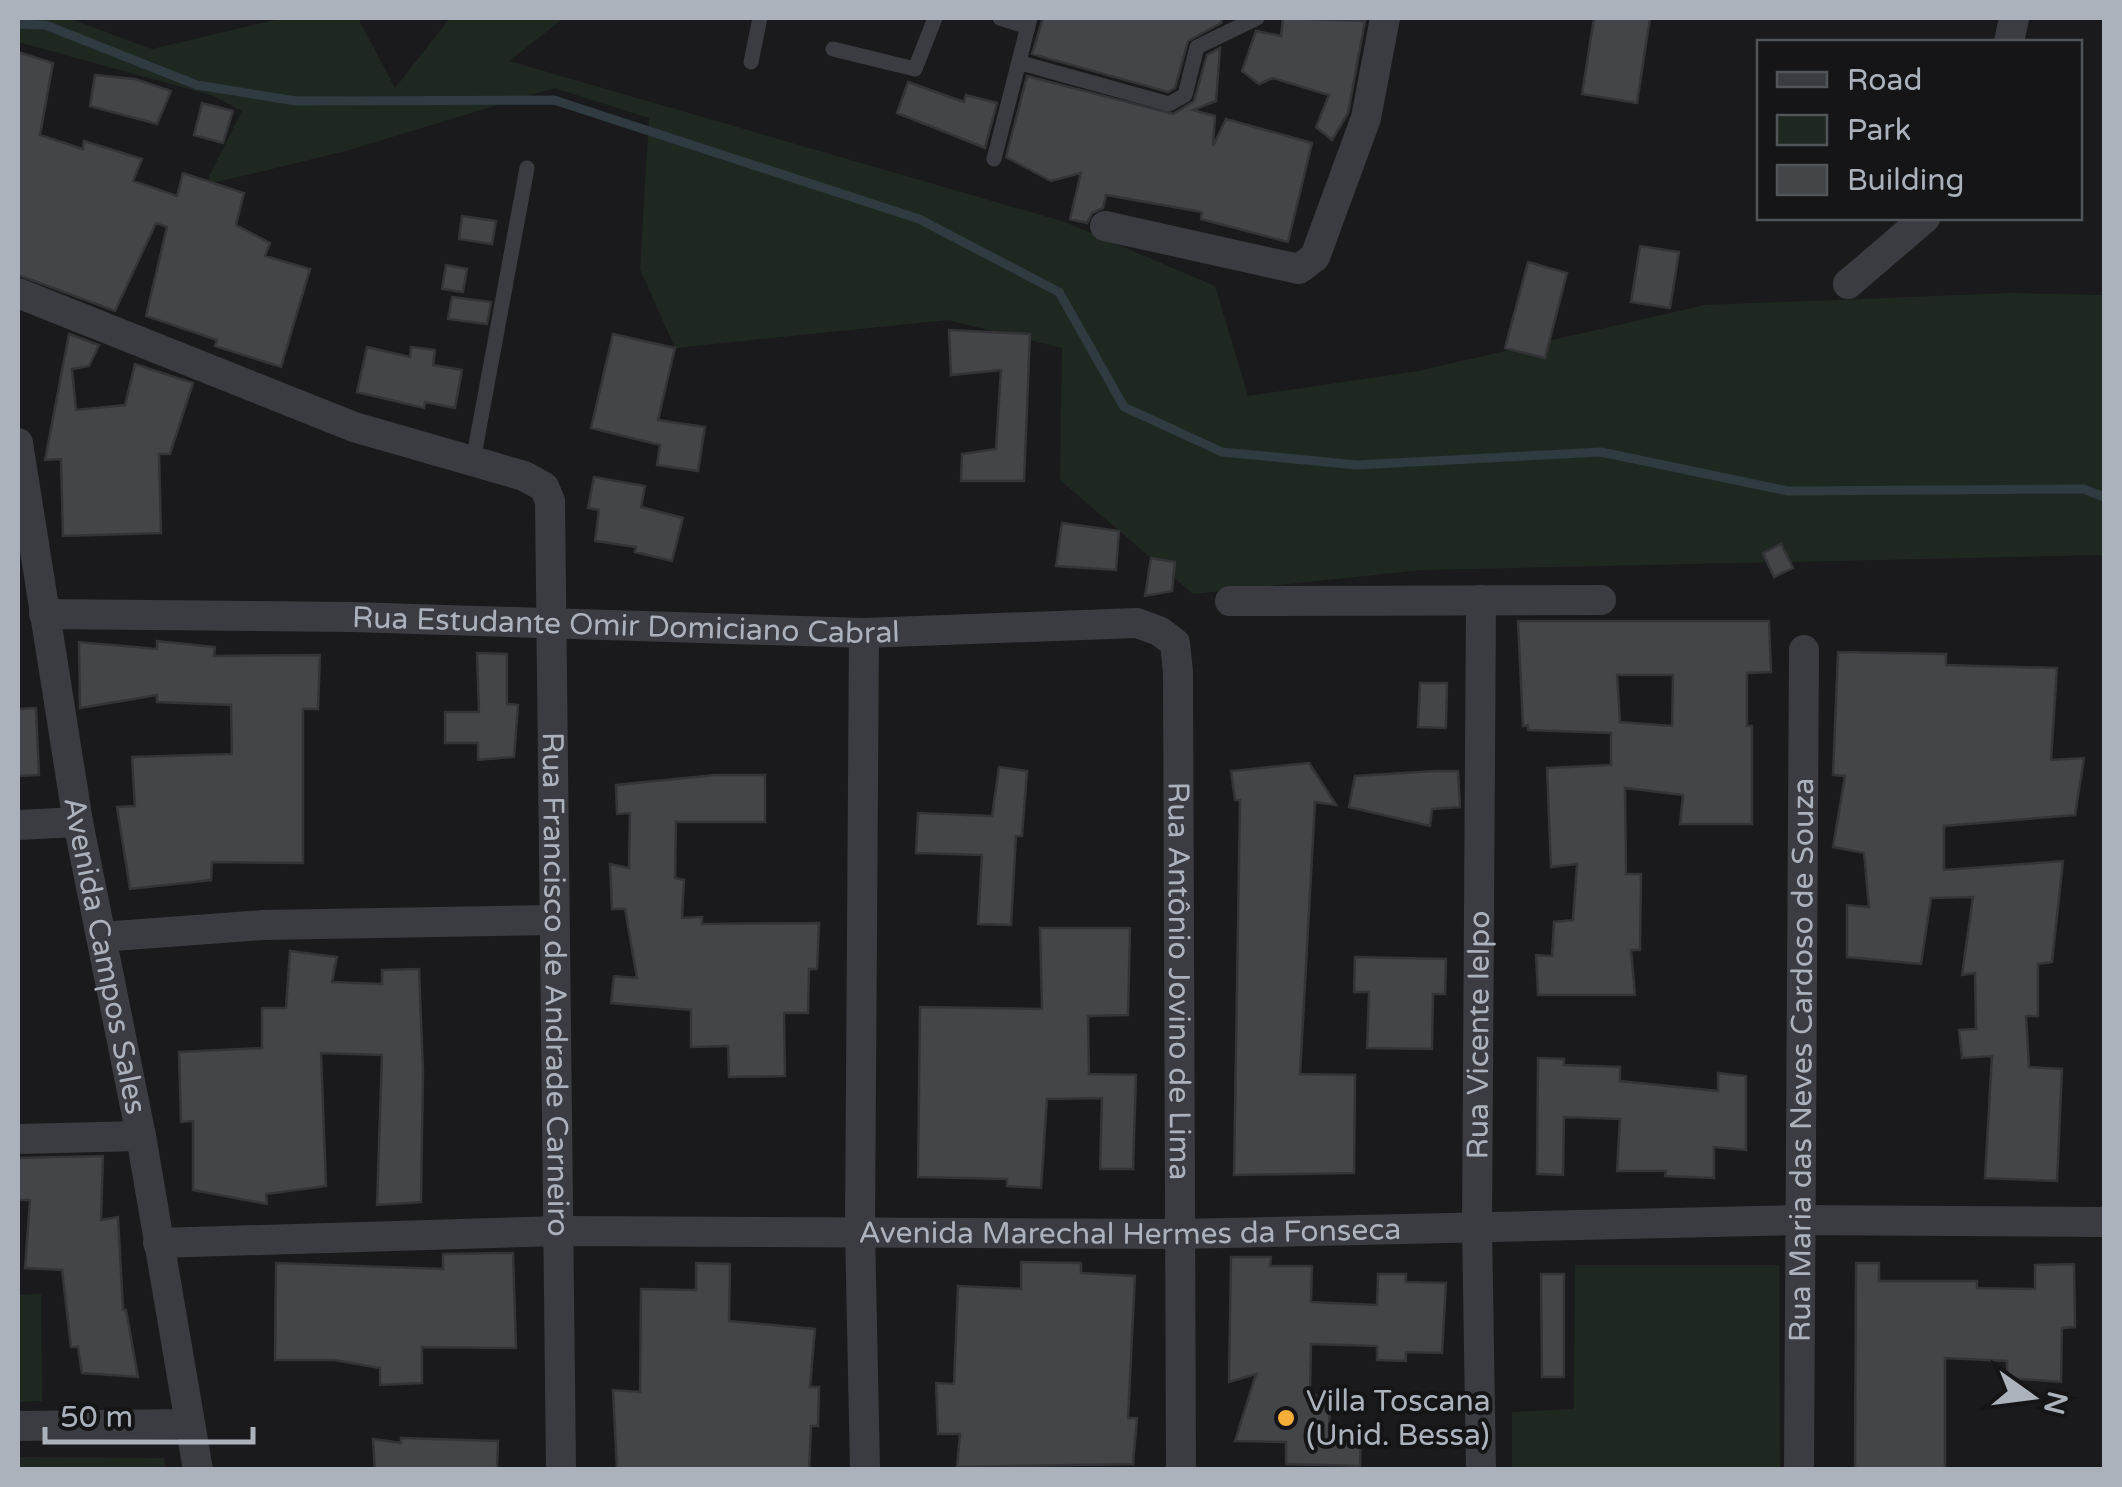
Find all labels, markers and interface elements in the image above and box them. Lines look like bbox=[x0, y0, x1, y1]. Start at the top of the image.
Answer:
legend bbox=[1757, 40, 2082, 220]
text: Road bbox=[1847, 62, 1922, 99]
text: Park bbox=[1847, 112, 1911, 149]
text: Building bbox=[1847, 162, 1964, 199]
street label: Rua Estudante Omir Domiciano Cabral bbox=[351, 599, 900, 651]
street label: Rua Francisco de Andrade Carneiro bbox=[534, 732, 577, 1237]
street label: Rua Maria das Neves Cardoso de Souza bbox=[1781, 778, 1822, 1342]
street label: Rua Antônio Jovino de Lima bbox=[1160, 782, 1198, 1180]
street label: Avenida Campos Sales bbox=[56, 795, 155, 1117]
street label: Rua Vicente Ielpo bbox=[1459, 910, 1498, 1160]
street label: Avenida Marechal Hermes da Fonseca bbox=[858, 1210, 1402, 1253]
north arrow bbox=[1982, 1347, 2082, 1447]
scale bar bbox=[45, 1382, 252, 1444]
place label: Villa Toscana (Unid. Bessa) bbox=[1306, 1383, 1491, 1454]
text: N bbox=[2036, 1388, 2075, 1418]
text: 50 m bbox=[60, 1399, 133, 1436]
marker: Villa Toscana (Unid. Bessa) bbox=[1275, 1407, 1297, 1429]

